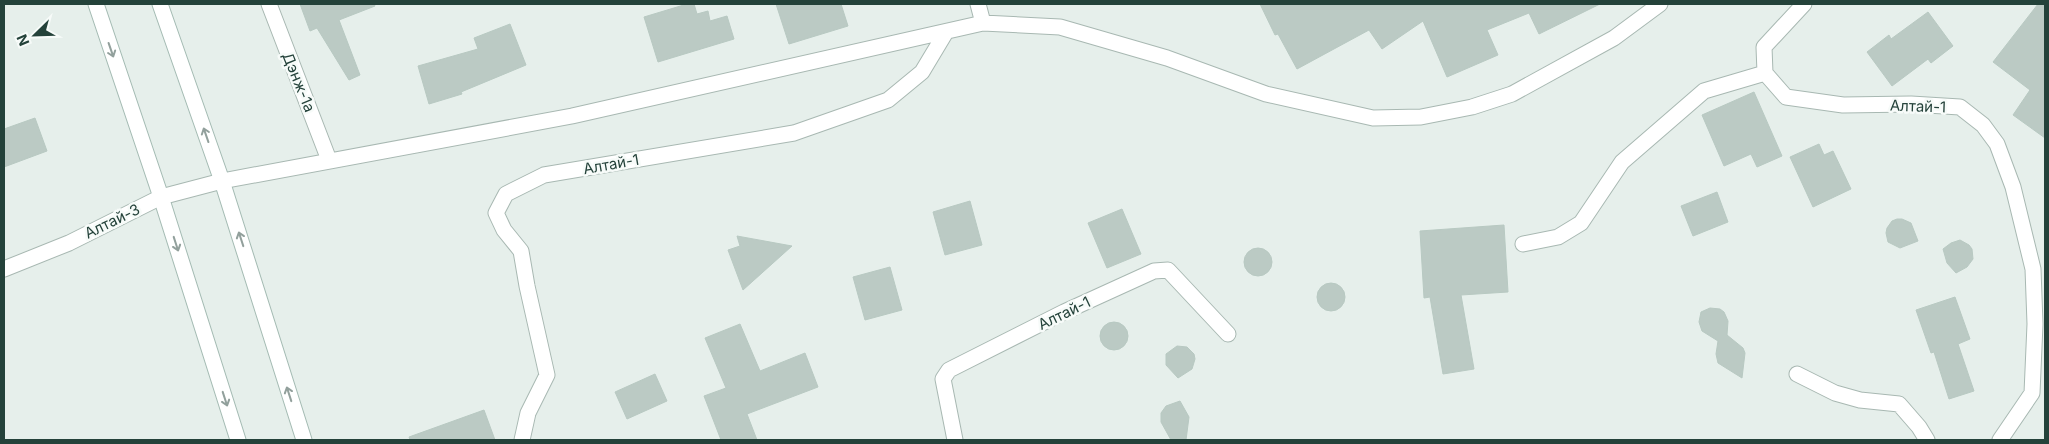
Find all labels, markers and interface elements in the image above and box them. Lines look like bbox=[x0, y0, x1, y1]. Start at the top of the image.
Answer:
north arrow bbox=[10, 10, 60, 60]
text: N bbox=[13, 32, 32, 49]
one-way arrow bbox=[107, 42, 116, 57]
street label: Дэнж-1а bbox=[278, 49, 320, 115]
street label: Алтай-1 bbox=[1890, 96, 1946, 116]
one-way arrow bbox=[201, 127, 210, 143]
street label: Алтай-1 bbox=[582, 150, 640, 178]
street label: Алтай-3 bbox=[81, 199, 143, 243]
one-way arrow bbox=[235, 231, 245, 247]
one-way arrow bbox=[171, 235, 181, 251]
street label: Алтай-1 bbox=[1035, 292, 1093, 334]
one-way arrow bbox=[284, 386, 294, 402]
one-way arrow bbox=[221, 390, 230, 406]

